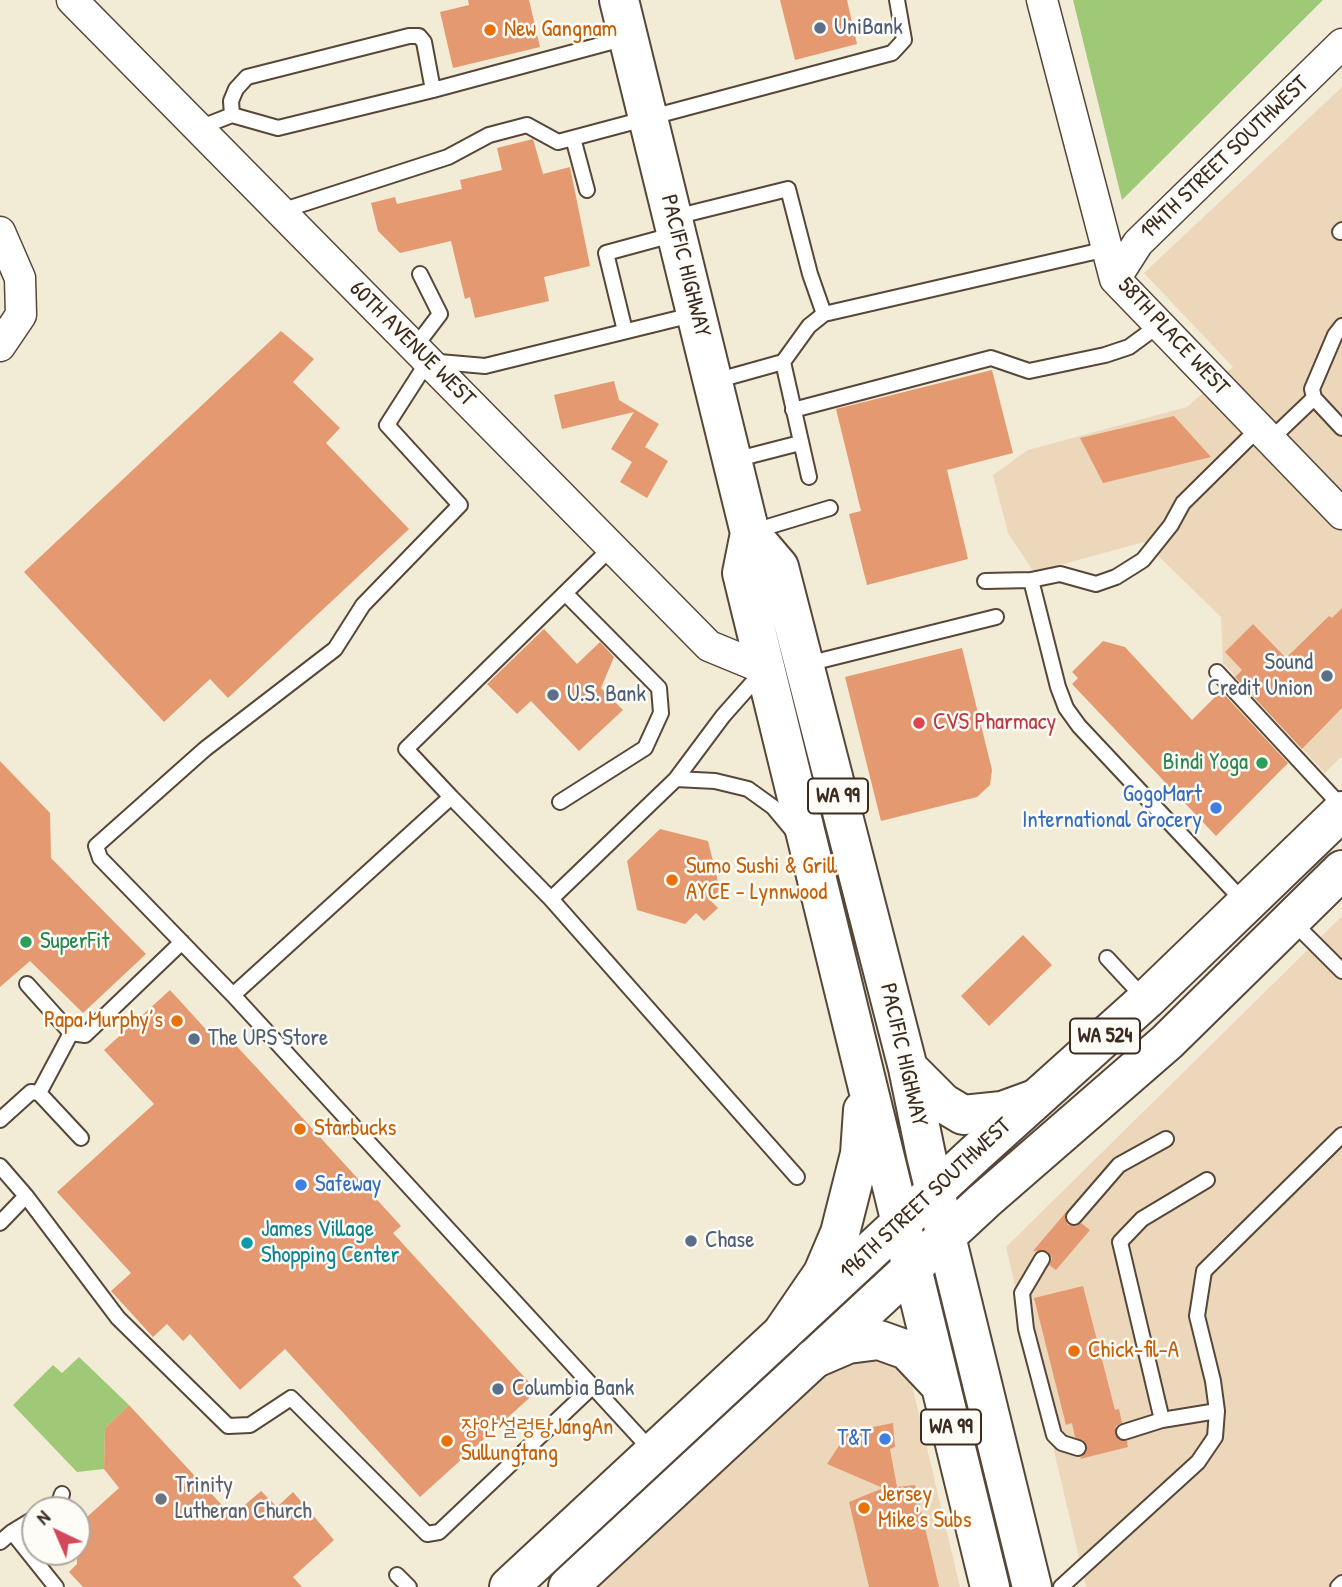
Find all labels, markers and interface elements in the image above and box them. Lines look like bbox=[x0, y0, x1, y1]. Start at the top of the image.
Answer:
place label: UniBank bbox=[834, 14, 903, 42]
place label: New Gangnam bbox=[504, 16, 617, 44]
marker: UniBank bbox=[812, 20, 828, 36]
marker: New Gangnam bbox=[482, 22, 498, 38]
street label: 194TH STREET SOUTHWEST bbox=[1135, 70, 1315, 246]
street label: PACIFIC HIGHWAY bbox=[654, 192, 716, 340]
street label: 58TH PLACE WEST bbox=[1111, 272, 1235, 402]
street label: 60TH AVENUE WEST bbox=[343, 275, 481, 413]
place label: Sound Credit Union bbox=[1207, 649, 1313, 703]
marker: Sound Credit Union bbox=[1319, 668, 1335, 684]
place label: U.S. Bank bbox=[567, 681, 646, 709]
marker: U.S. Bank bbox=[545, 687, 561, 703]
place label: CVS Pharmacy bbox=[933, 709, 1056, 737]
marker: CVS Pharmacy bbox=[911, 715, 927, 731]
place label: Bindi Yoga bbox=[1163, 749, 1248, 777]
marker: Bindi Yoga bbox=[1254, 755, 1270, 771]
road number: WA 99 bbox=[808, 778, 868, 814]
place label: GogoMart International Grocery bbox=[1022, 781, 1202, 835]
marker: GogoMart International Grocery bbox=[1208, 800, 1224, 816]
place label: Sumo Sushi & Grill AYCE - Lynnwood bbox=[686, 853, 837, 907]
marker: Sumo Sushi & Grill AYCE - Lynnwood bbox=[664, 872, 680, 888]
place label: SuperFit bbox=[40, 928, 109, 956]
marker: SuperFit bbox=[18, 934, 34, 950]
street label: PACIFIC HIGHWAY bbox=[873, 981, 933, 1129]
place label: Papa Murphy’s bbox=[44, 1007, 163, 1035]
marker: Papa Murphy’s bbox=[169, 1013, 185, 1029]
road number: WA 524 bbox=[1070, 1018, 1140, 1054]
place label: The UPS Store bbox=[208, 1025, 328, 1053]
marker: The UPS Store bbox=[186, 1031, 202, 1047]
street label: 196TH STREET SOUTHWEST bbox=[835, 1112, 1017, 1286]
place label: Starbucks bbox=[314, 1115, 396, 1143]
marker: Starbucks bbox=[292, 1121, 308, 1137]
place label: Safeway bbox=[315, 1171, 381, 1199]
marker: Safeway bbox=[293, 1177, 309, 1193]
place label: James Village Shopping Center bbox=[261, 1216, 399, 1270]
place label: Chase bbox=[705, 1227, 754, 1255]
marker: Chase bbox=[683, 1233, 699, 1249]
marker: James Village Shopping Center bbox=[239, 1235, 255, 1251]
place label: Chick-fil-A bbox=[1088, 1337, 1179, 1365]
marker: Chick-fil-A bbox=[1066, 1343, 1082, 1359]
place label: Columbia Bank bbox=[512, 1375, 634, 1403]
marker: Columbia Bank bbox=[490, 1381, 506, 1397]
road number: WA 99 bbox=[921, 1410, 981, 1444]
place label: 장안설렁탕JangAn Sullungtang bbox=[461, 1414, 613, 1468]
place label: T&T bbox=[837, 1425, 871, 1453]
marker: T&T bbox=[877, 1431, 893, 1447]
marker: 장안설렁탕JangAn Sullungtang bbox=[439, 1433, 455, 1449]
place label: Trinity Lutheran Church bbox=[175, 1472, 312, 1526]
place label: Jersey Mike's Subs bbox=[878, 1481, 972, 1535]
marker: Trinity Lutheran Church bbox=[153, 1491, 169, 1507]
north arrow bbox=[21, 1496, 91, 1566]
marker: Jersey Mike's Subs bbox=[856, 1500, 872, 1516]
text: N bbox=[30, 1504, 55, 1530]

